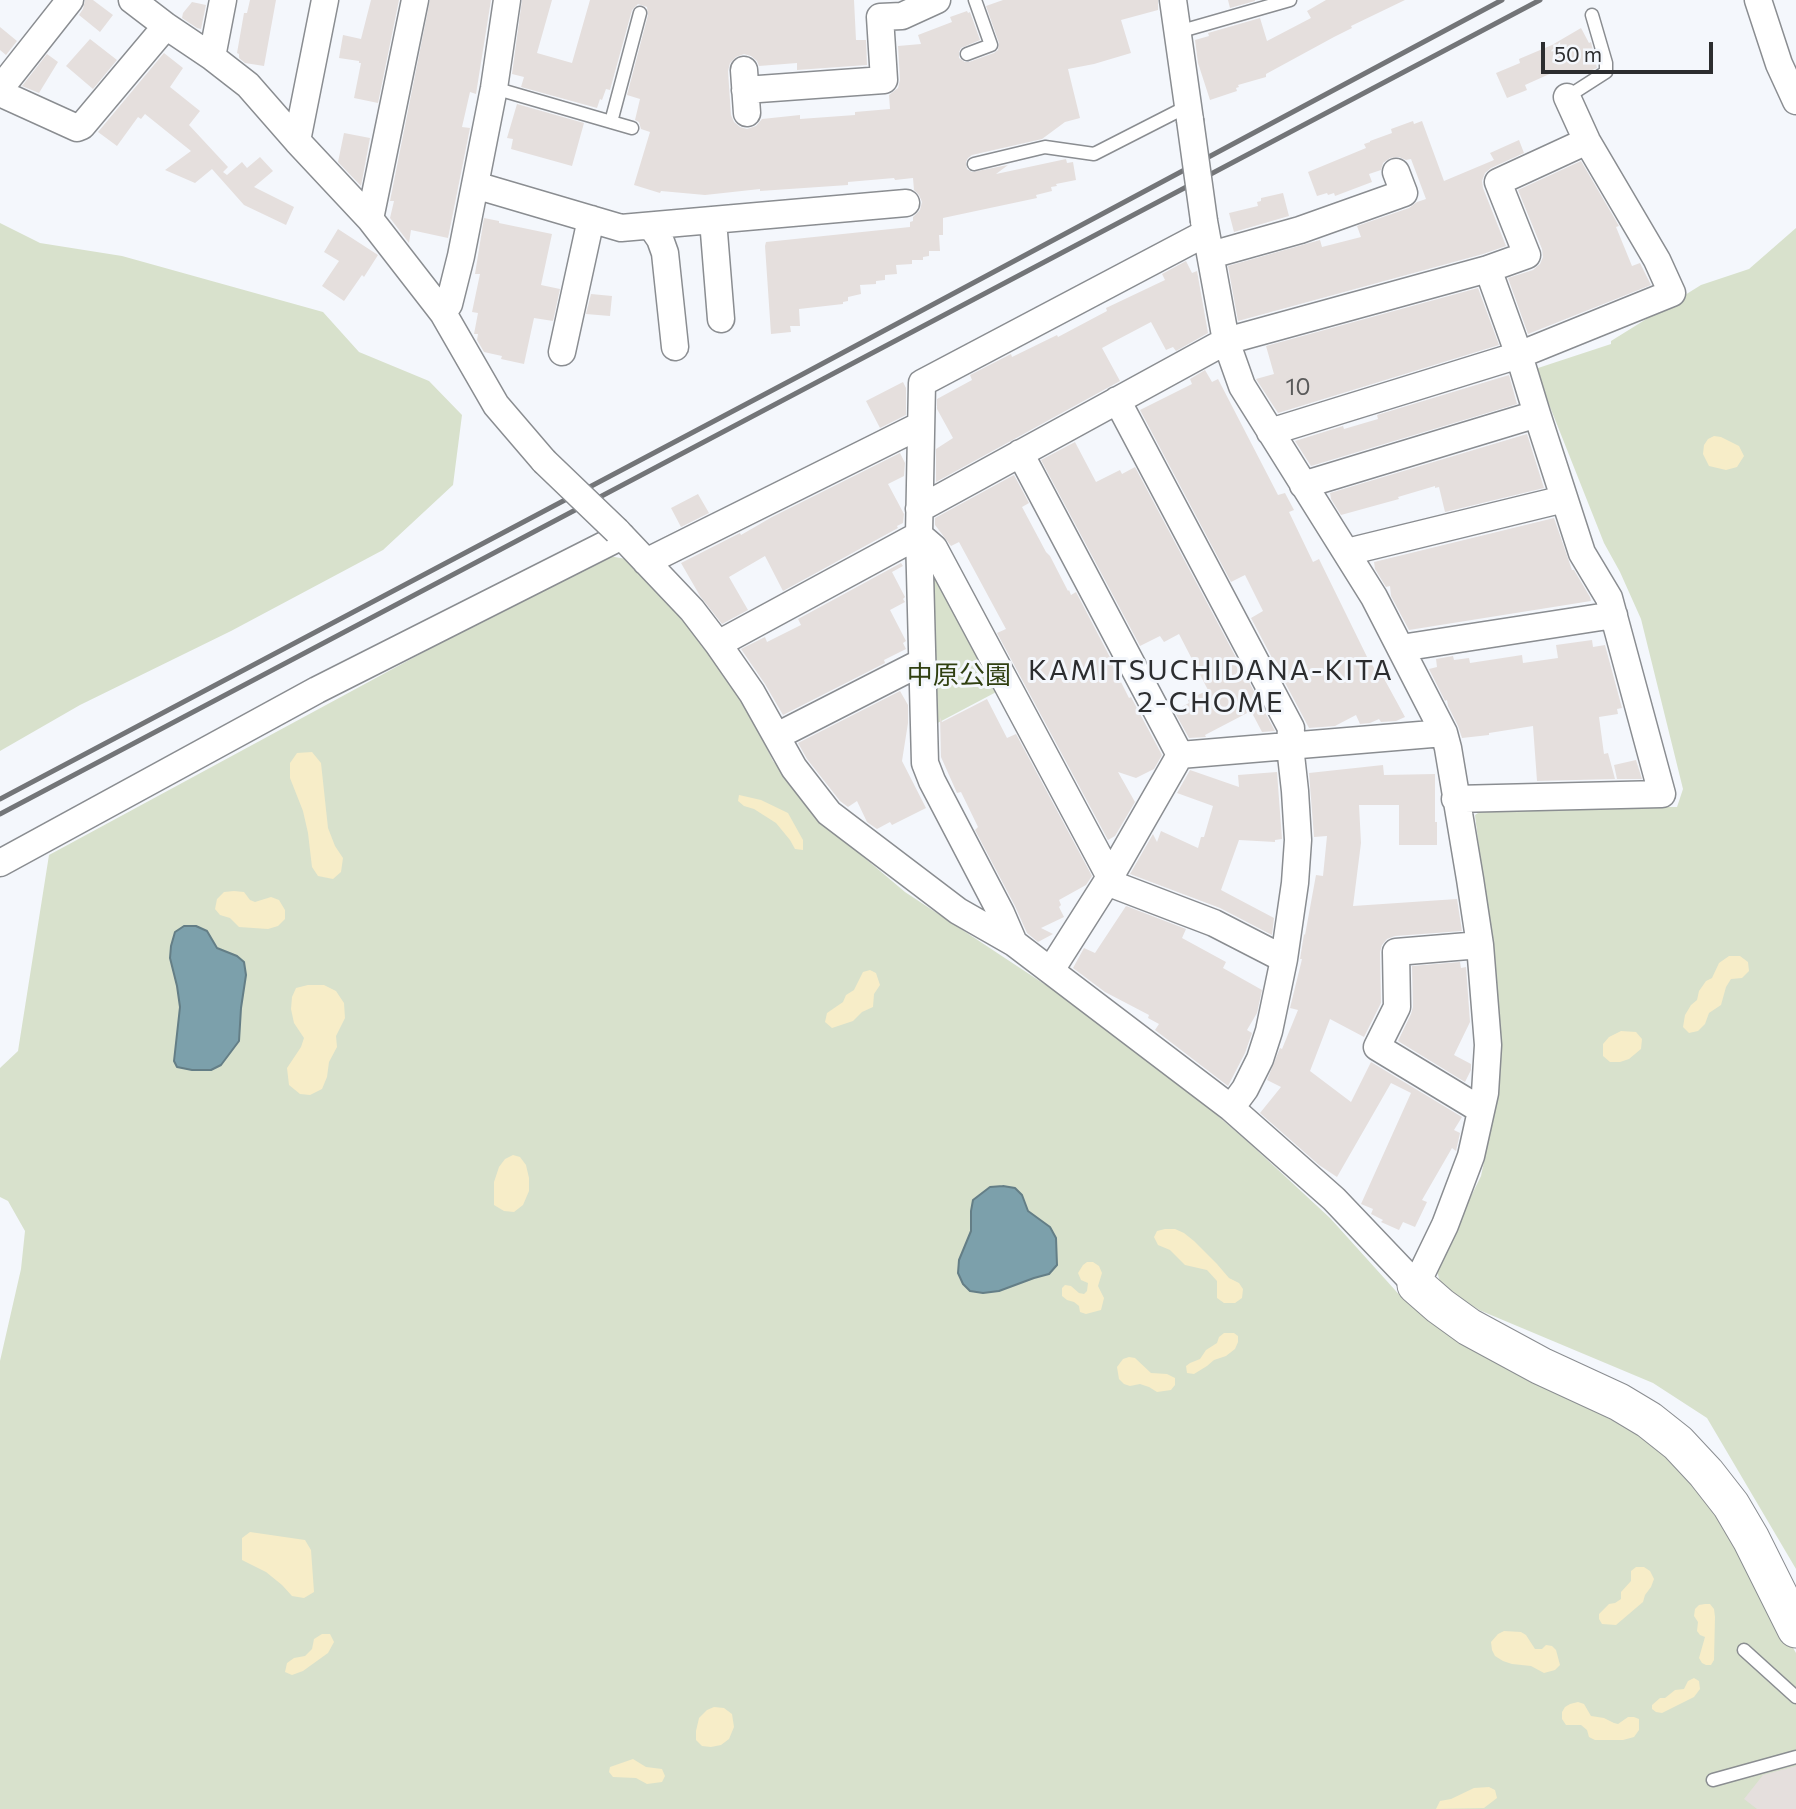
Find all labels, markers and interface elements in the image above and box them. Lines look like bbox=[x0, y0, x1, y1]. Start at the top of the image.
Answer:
scale bar bbox=[1544, 28, 1716, 72]
text: 50 m bbox=[1554, 41, 1602, 66]
house number: 10 bbox=[1286, 373, 1310, 401]
district label: KAMITSUCHIDANA-KITA 2-CHOME bbox=[1030, 654, 1392, 720]
park label: 中原公園 bbox=[907, 659, 1011, 691]

